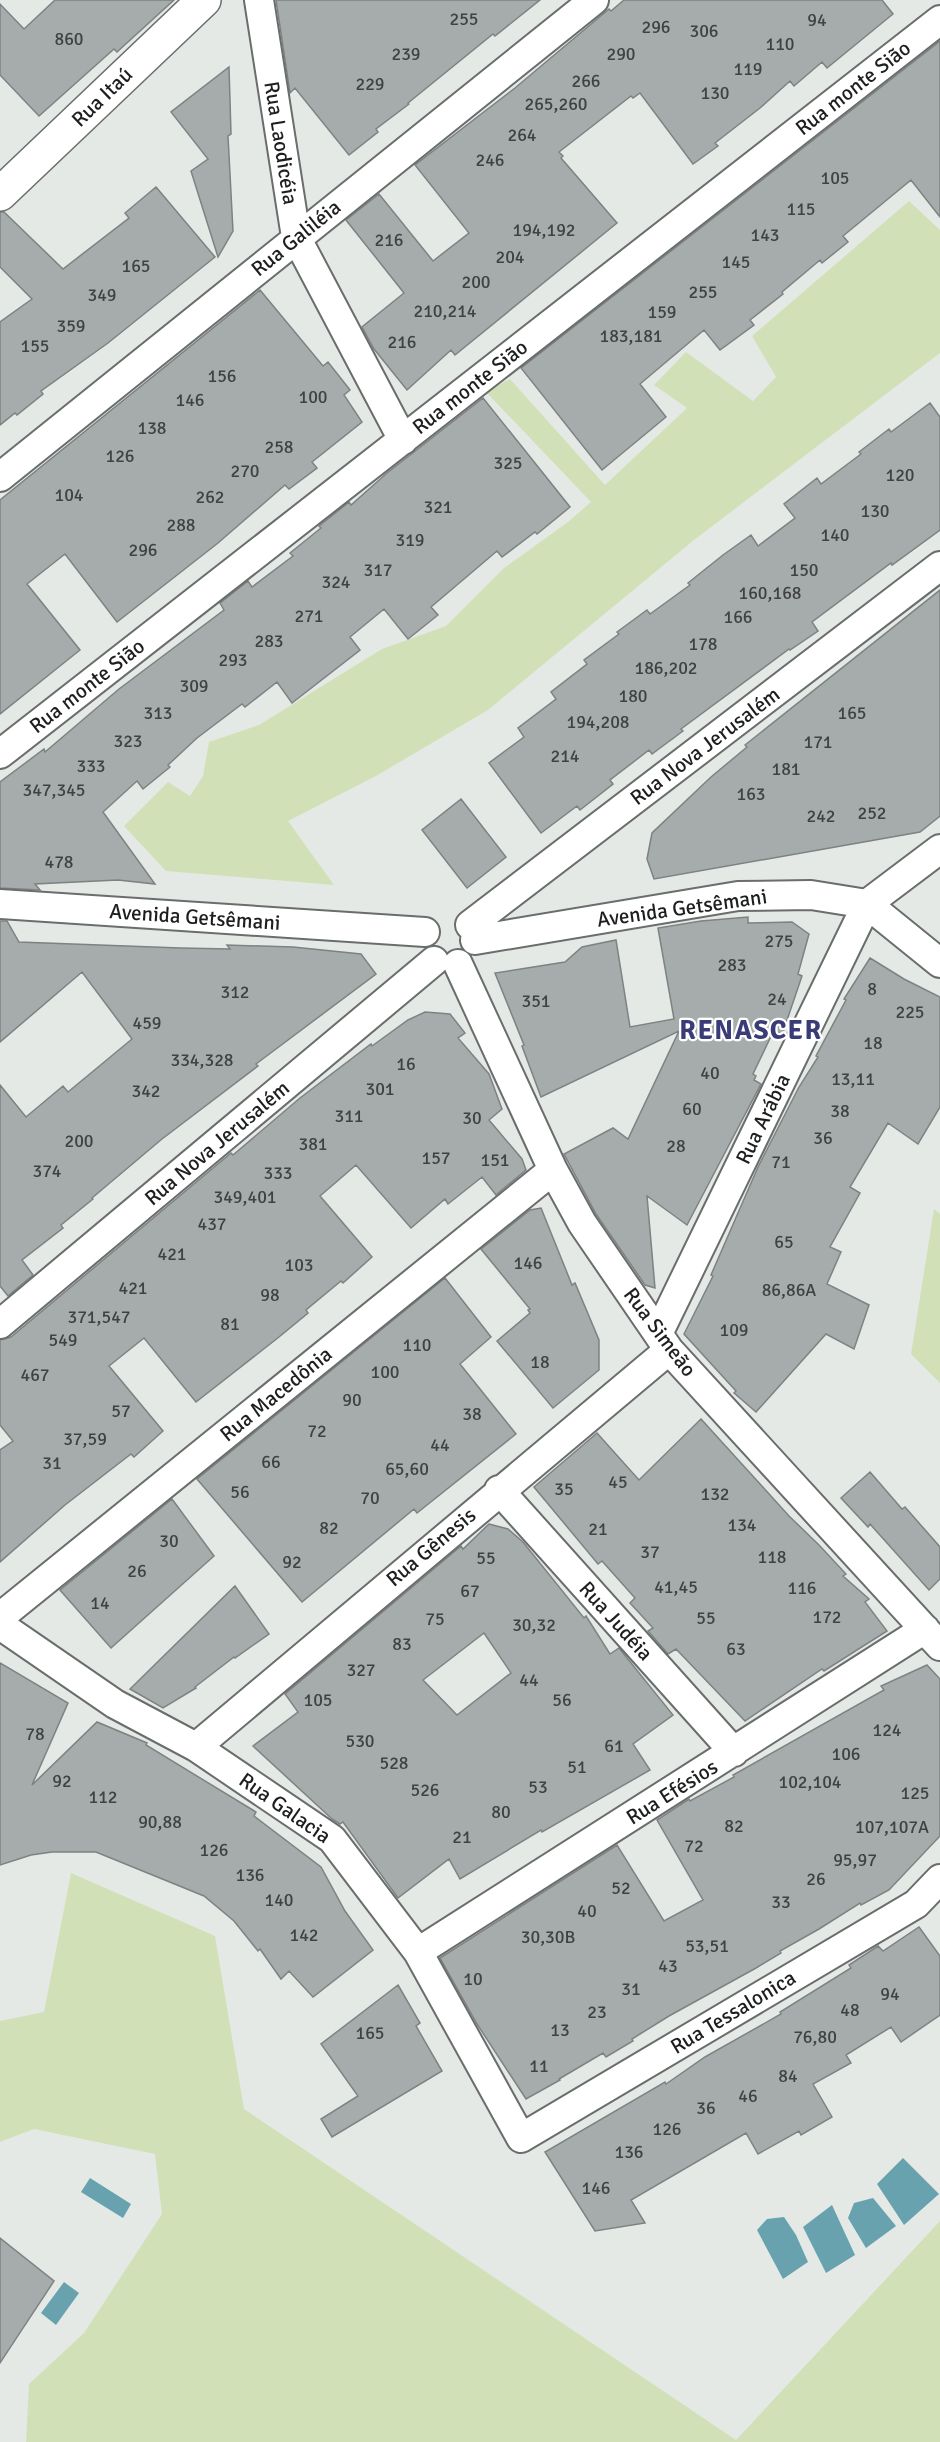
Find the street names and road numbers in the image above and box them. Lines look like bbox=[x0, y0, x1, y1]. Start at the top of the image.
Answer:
street label: Rua monte Sião bbox=[790, 35, 916, 141]
street label: Rua Itaú bbox=[66, 62, 138, 132]
street label: Rua Laodicéia bbox=[258, 79, 304, 207]
street label: Rua Galiléia bbox=[246, 194, 346, 282]
street label: Rua monte Sião bbox=[407, 334, 533, 440]
street label: Rua monte Sião bbox=[24, 633, 150, 739]
street label: Rua Nova Jerusalém bbox=[625, 681, 785, 811]
street label: Avenida Getsêmani bbox=[595, 883, 769, 933]
street label: Avenida Getsêmani bbox=[109, 898, 281, 936]
street label: Rua Arábia bbox=[730, 1070, 796, 1168]
street label: Rua Nova Jerusalém bbox=[139, 1075, 295, 1211]
street label: Rua Simeão bbox=[618, 1282, 702, 1382]
street label: Rua Macedônia bbox=[215, 1341, 337, 1447]
street label: Rua Gênesis bbox=[381, 1502, 481, 1592]
street label: Rua Judéia bbox=[574, 1576, 658, 1666]
street label: Rua Efésios bbox=[621, 1754, 723, 1830]
street label: Rua Galacia bbox=[234, 1767, 336, 1849]
street label: Rua Tessalonica bbox=[666, 1964, 800, 2060]

